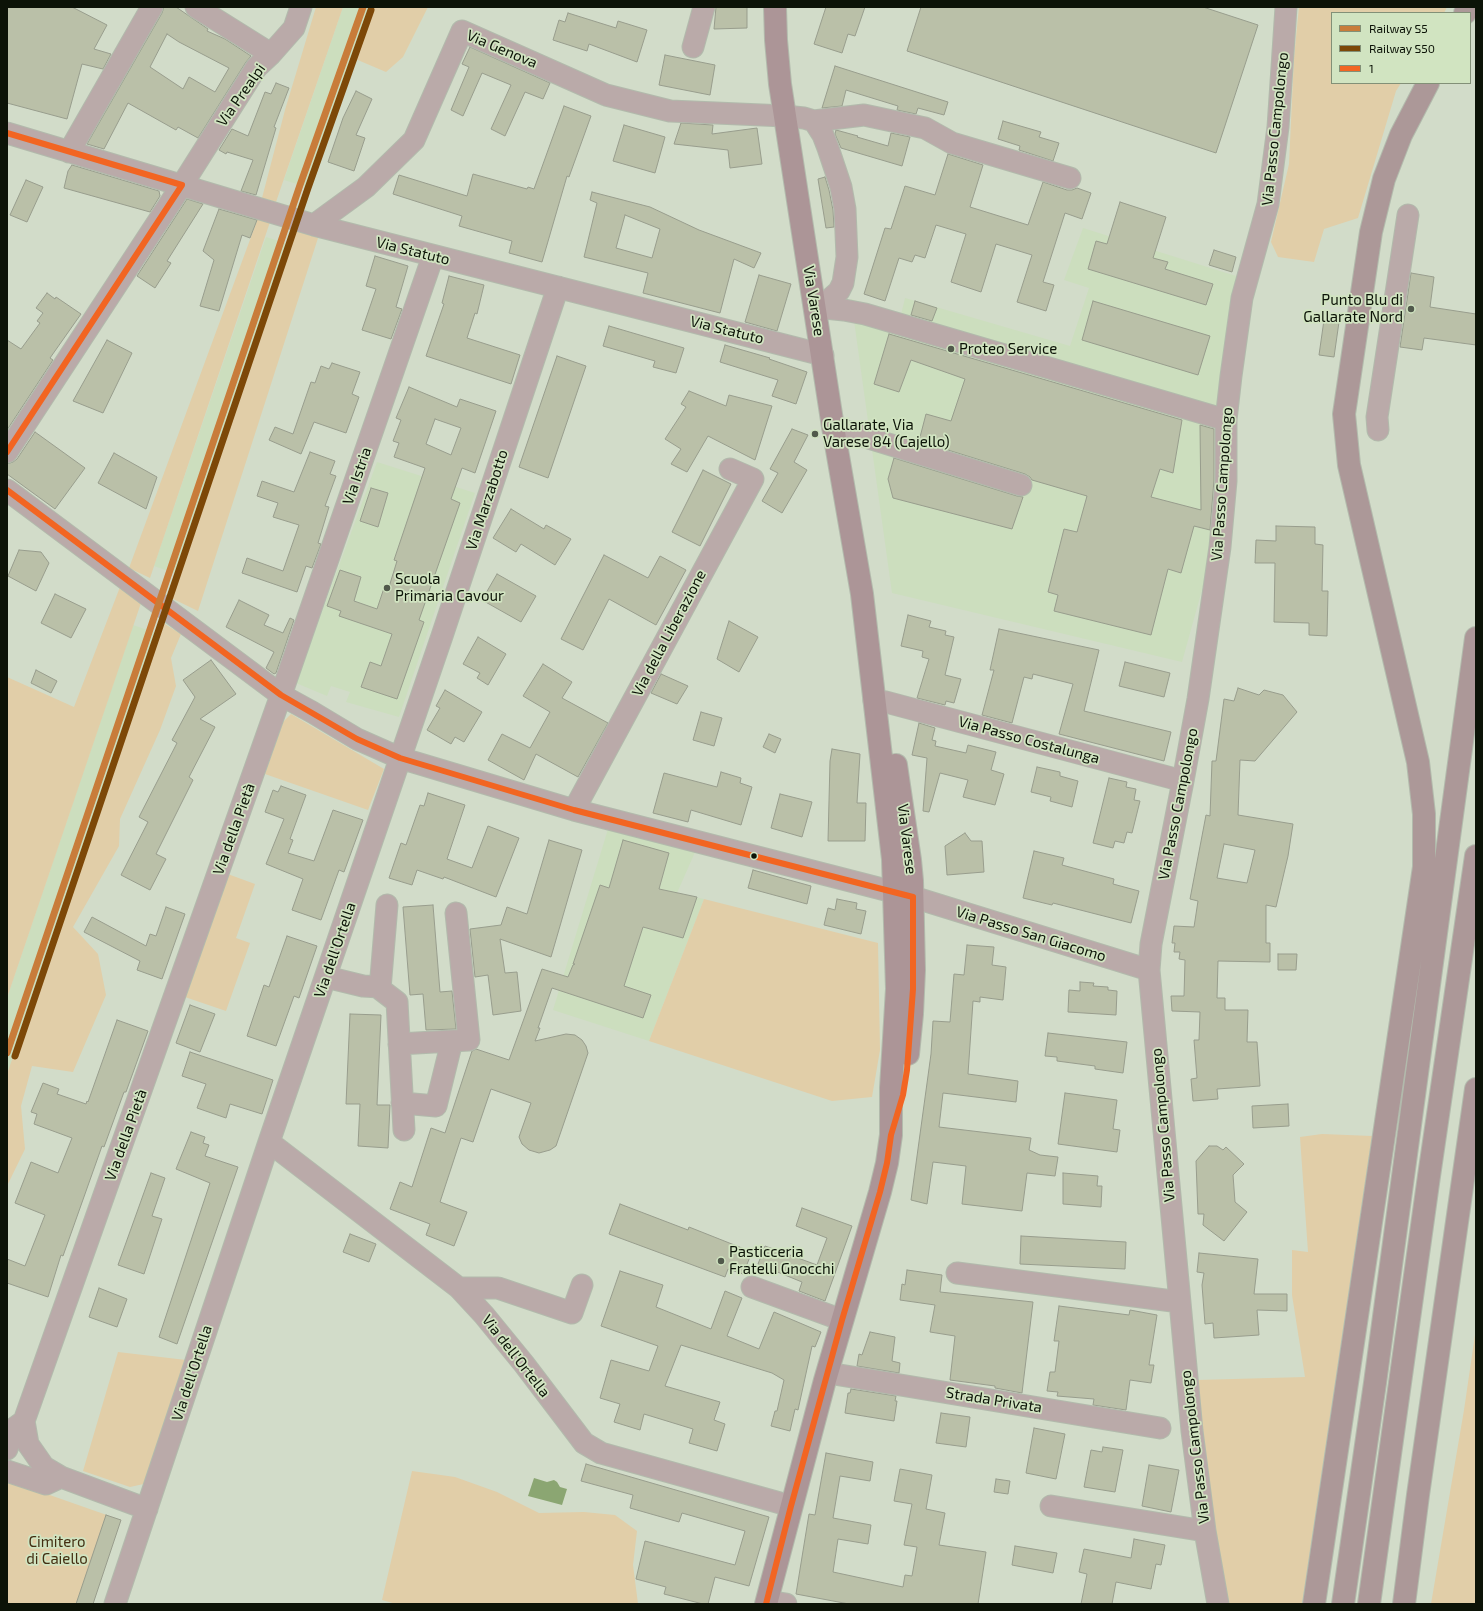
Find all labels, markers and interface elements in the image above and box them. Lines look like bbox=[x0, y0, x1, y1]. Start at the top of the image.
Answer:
legend bbox=[1331, 12, 1471, 84]
text: Railway S5 bbox=[1369, 21, 1428, 35]
street label: Via Genova bbox=[464, 26, 540, 72]
text: Railway S50 bbox=[1369, 41, 1435, 55]
street label: Via Passo Campolongo bbox=[1258, 51, 1292, 207]
street label: Via Prealpi bbox=[213, 60, 269, 130]
text: 1 bbox=[1369, 61, 1374, 75]
street label: Via Statuto bbox=[374, 233, 452, 269]
street label: Via Varese bbox=[800, 265, 828, 337]
place label: Punto Blu di Gallarate Nord bbox=[1303, 291, 1403, 326]
marker: Punto Blu di Gallarate Nord bbox=[1406, 304, 1416, 314]
street label: Via Statuto bbox=[688, 312, 766, 348]
place label: Proteo Service bbox=[959, 340, 1057, 358]
marker: Proteo Service bbox=[946, 344, 956, 354]
street label: Via Passo Campolongo bbox=[1208, 406, 1236, 562]
place label: Gallarate, Via Varese 84 (Cajello) bbox=[823, 416, 950, 451]
marker: Gallarate, Via Varese 84 (Cajello) bbox=[810, 429, 820, 439]
street label: Via Istria bbox=[339, 445, 375, 507]
street label: Via Marzabotto bbox=[462, 447, 512, 553]
street label: Via della Liberazione bbox=[628, 567, 710, 699]
place label: Scuola Primaria Cavour bbox=[395, 570, 504, 605]
marker: Scuola Primaria Cavour bbox=[382, 583, 392, 593]
street label: Via Passo Costalunga bbox=[956, 712, 1102, 768]
street label: Via Passo Campolongo bbox=[1154, 727, 1202, 881]
street label: Via della Pietà bbox=[209, 781, 259, 877]
street label: Via Varese bbox=[894, 803, 920, 875]
unlabelled marker bbox=[749, 851, 759, 861]
street label: Via dell'Ortella bbox=[310, 900, 360, 1000]
street label: Via Passo San Giacomo bbox=[954, 903, 1108, 965]
street label: Via Passo Campolongo bbox=[1147, 1047, 1179, 1203]
street label: Via della Pietà bbox=[101, 1087, 151, 1183]
place label: Pasticceria Fratelli Gnocchi bbox=[729, 1243, 834, 1278]
marker: Pasticceria Fratelli Gnocchi bbox=[716, 1256, 726, 1266]
street label: Via dell'Ortella bbox=[478, 1311, 554, 1401]
street label: Via dell'Ortella bbox=[168, 1323, 216, 1423]
street label: Via Passo Campolongo bbox=[1177, 1369, 1213, 1525]
street label: Strada Privata bbox=[945, 1384, 1043, 1416]
park label: Cimitero di Caiello bbox=[26, 1533, 88, 1568]

